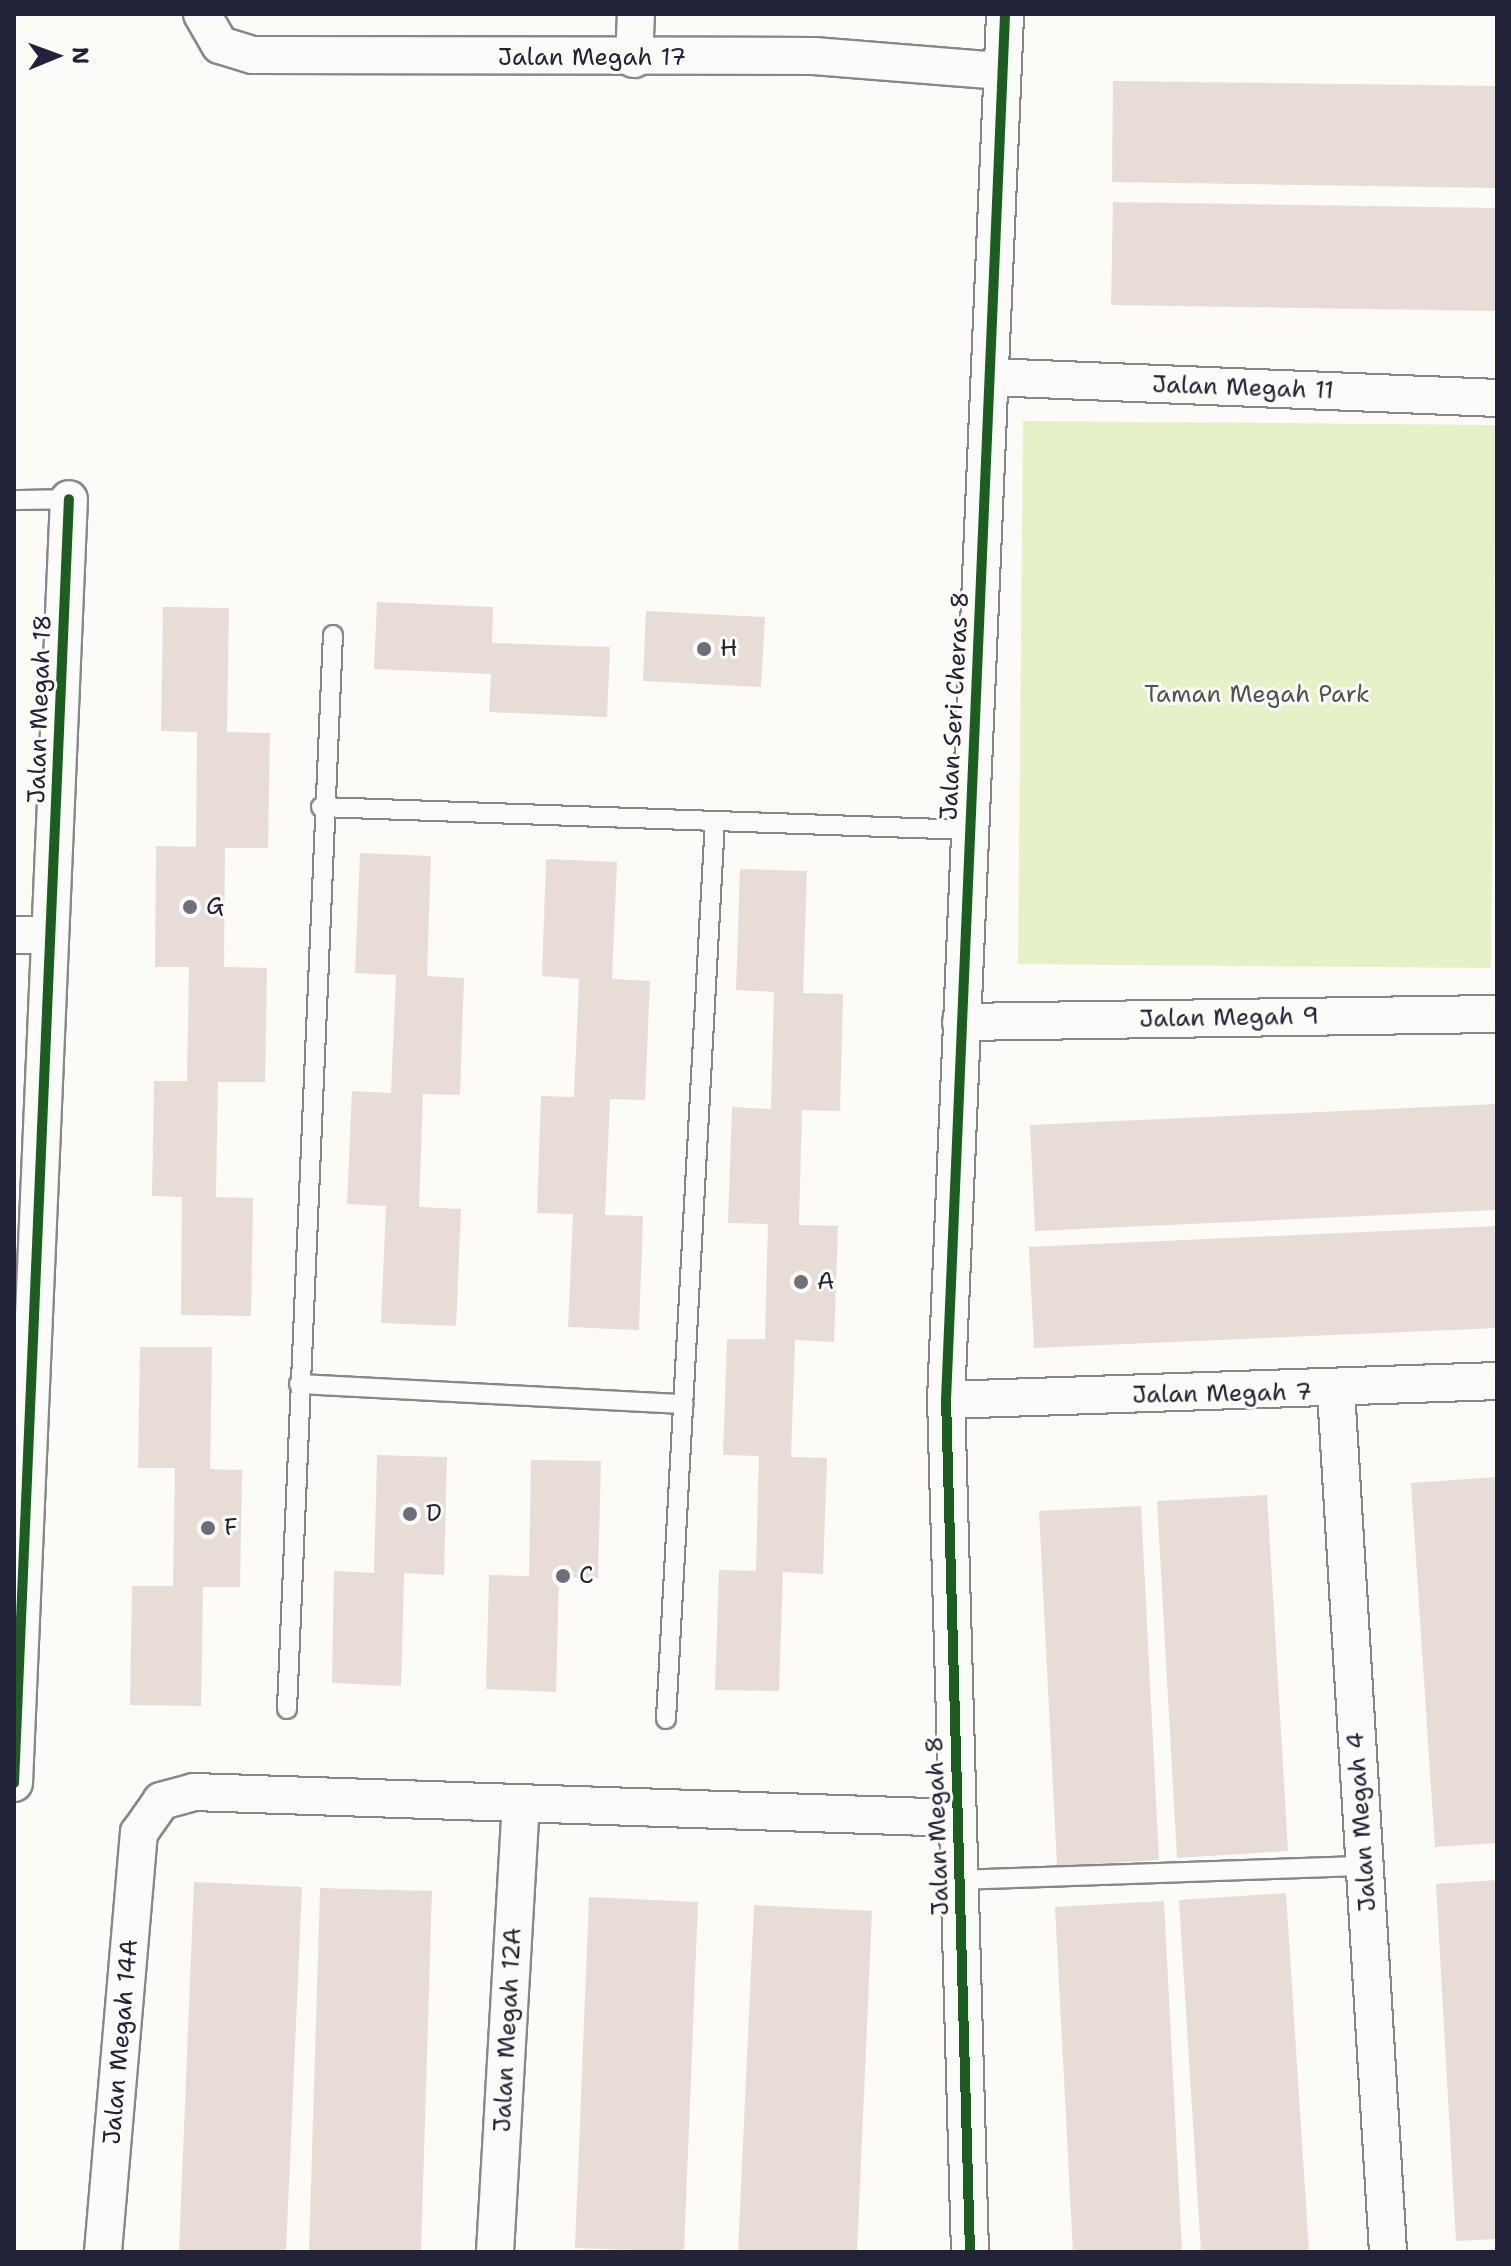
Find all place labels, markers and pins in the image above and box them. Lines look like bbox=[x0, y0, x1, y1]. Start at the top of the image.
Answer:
place label: H bbox=[720, 635, 738, 663]
marker: H bbox=[695, 640, 713, 658]
place label: G bbox=[206, 893, 224, 921]
marker: G bbox=[181, 898, 199, 916]
place label: A bbox=[817, 1268, 834, 1296]
marker: A bbox=[792, 1273, 810, 1291]
place label: D bbox=[426, 1500, 442, 1528]
marker: D bbox=[401, 1505, 419, 1523]
place label: F bbox=[224, 1514, 238, 1542]
marker: F bbox=[199, 1519, 217, 1537]
place label: C bbox=[579, 1562, 594, 1590]
marker: C bbox=[554, 1567, 572, 1585]

